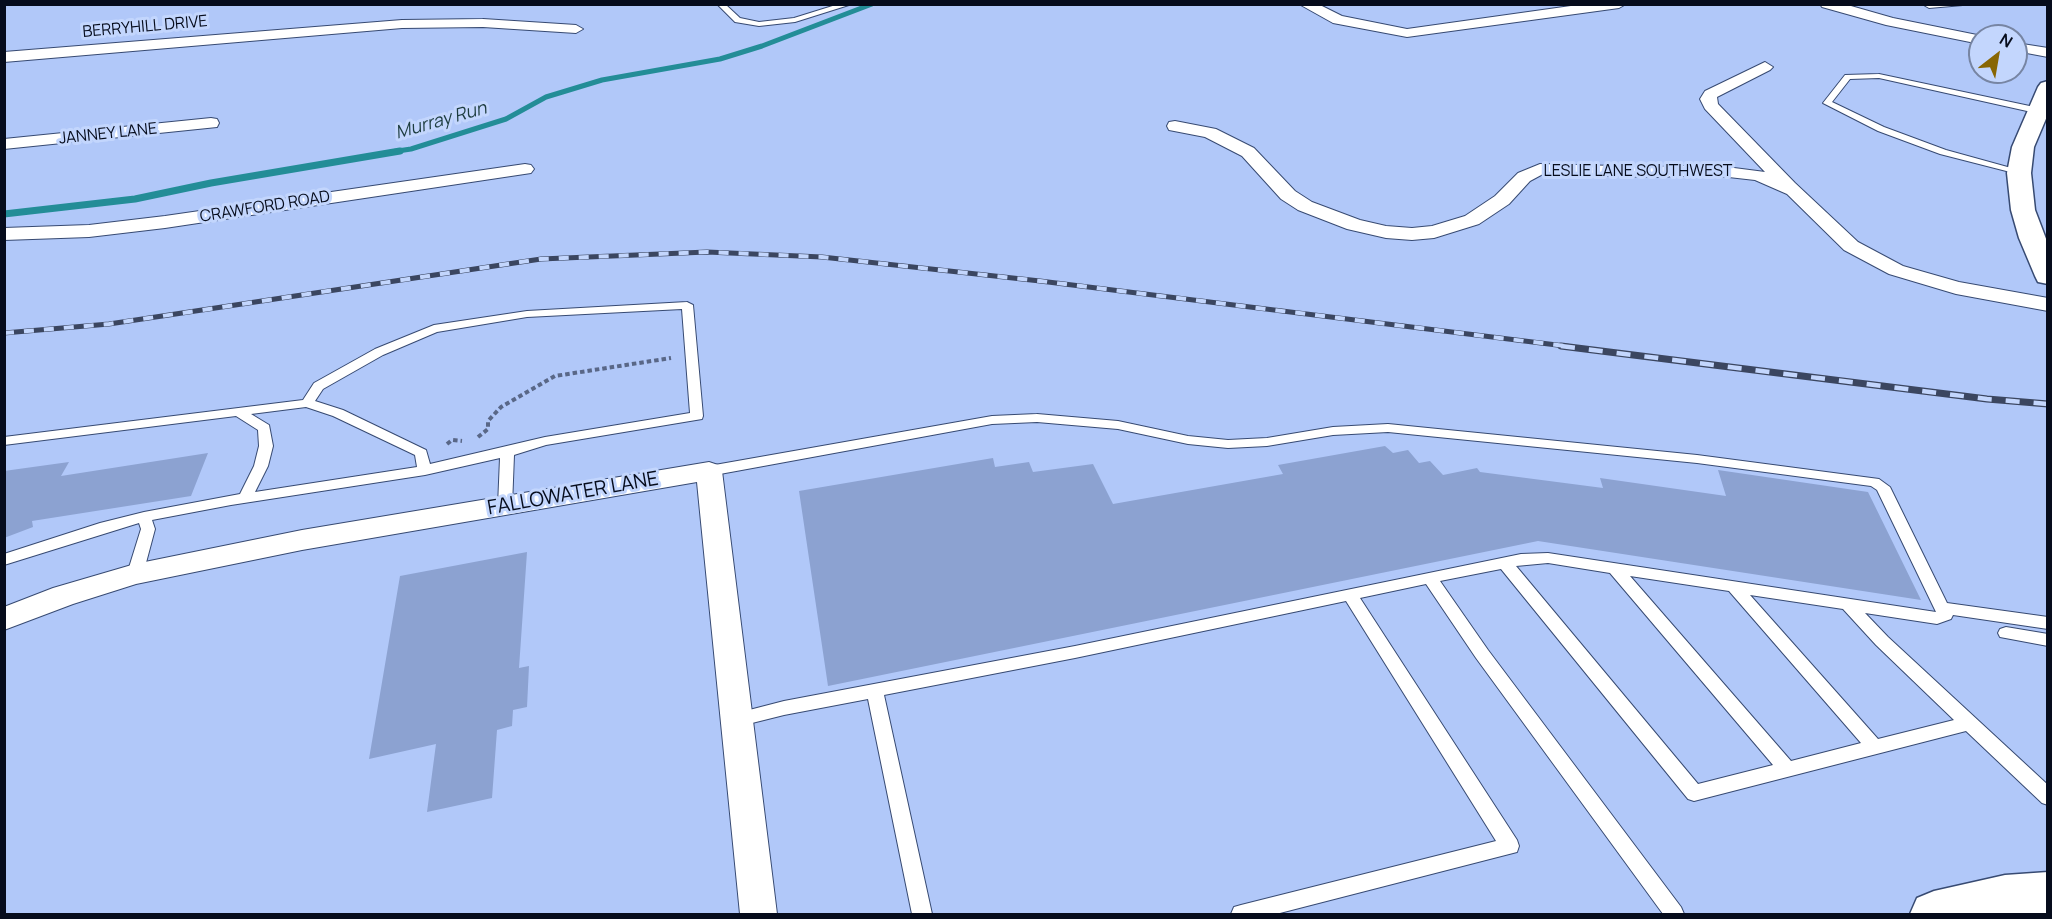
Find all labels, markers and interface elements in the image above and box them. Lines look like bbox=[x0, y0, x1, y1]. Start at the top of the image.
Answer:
street label: BERRYHILL DRIVE bbox=[82, 12, 208, 42]
north arrow bbox=[1968, 24, 2028, 84]
text: N bbox=[1996, 28, 2017, 53]
water label: Murray Run bbox=[393, 98, 489, 144]
street label: JANNEY LANE bbox=[58, 119, 158, 149]
street label: LESLIE LANE SOUTHWEST bbox=[1544, 162, 1732, 182]
street label: CRAWFORD ROAD bbox=[199, 187, 331, 227]
street label: FALLOWATER LANE bbox=[486, 467, 660, 521]

